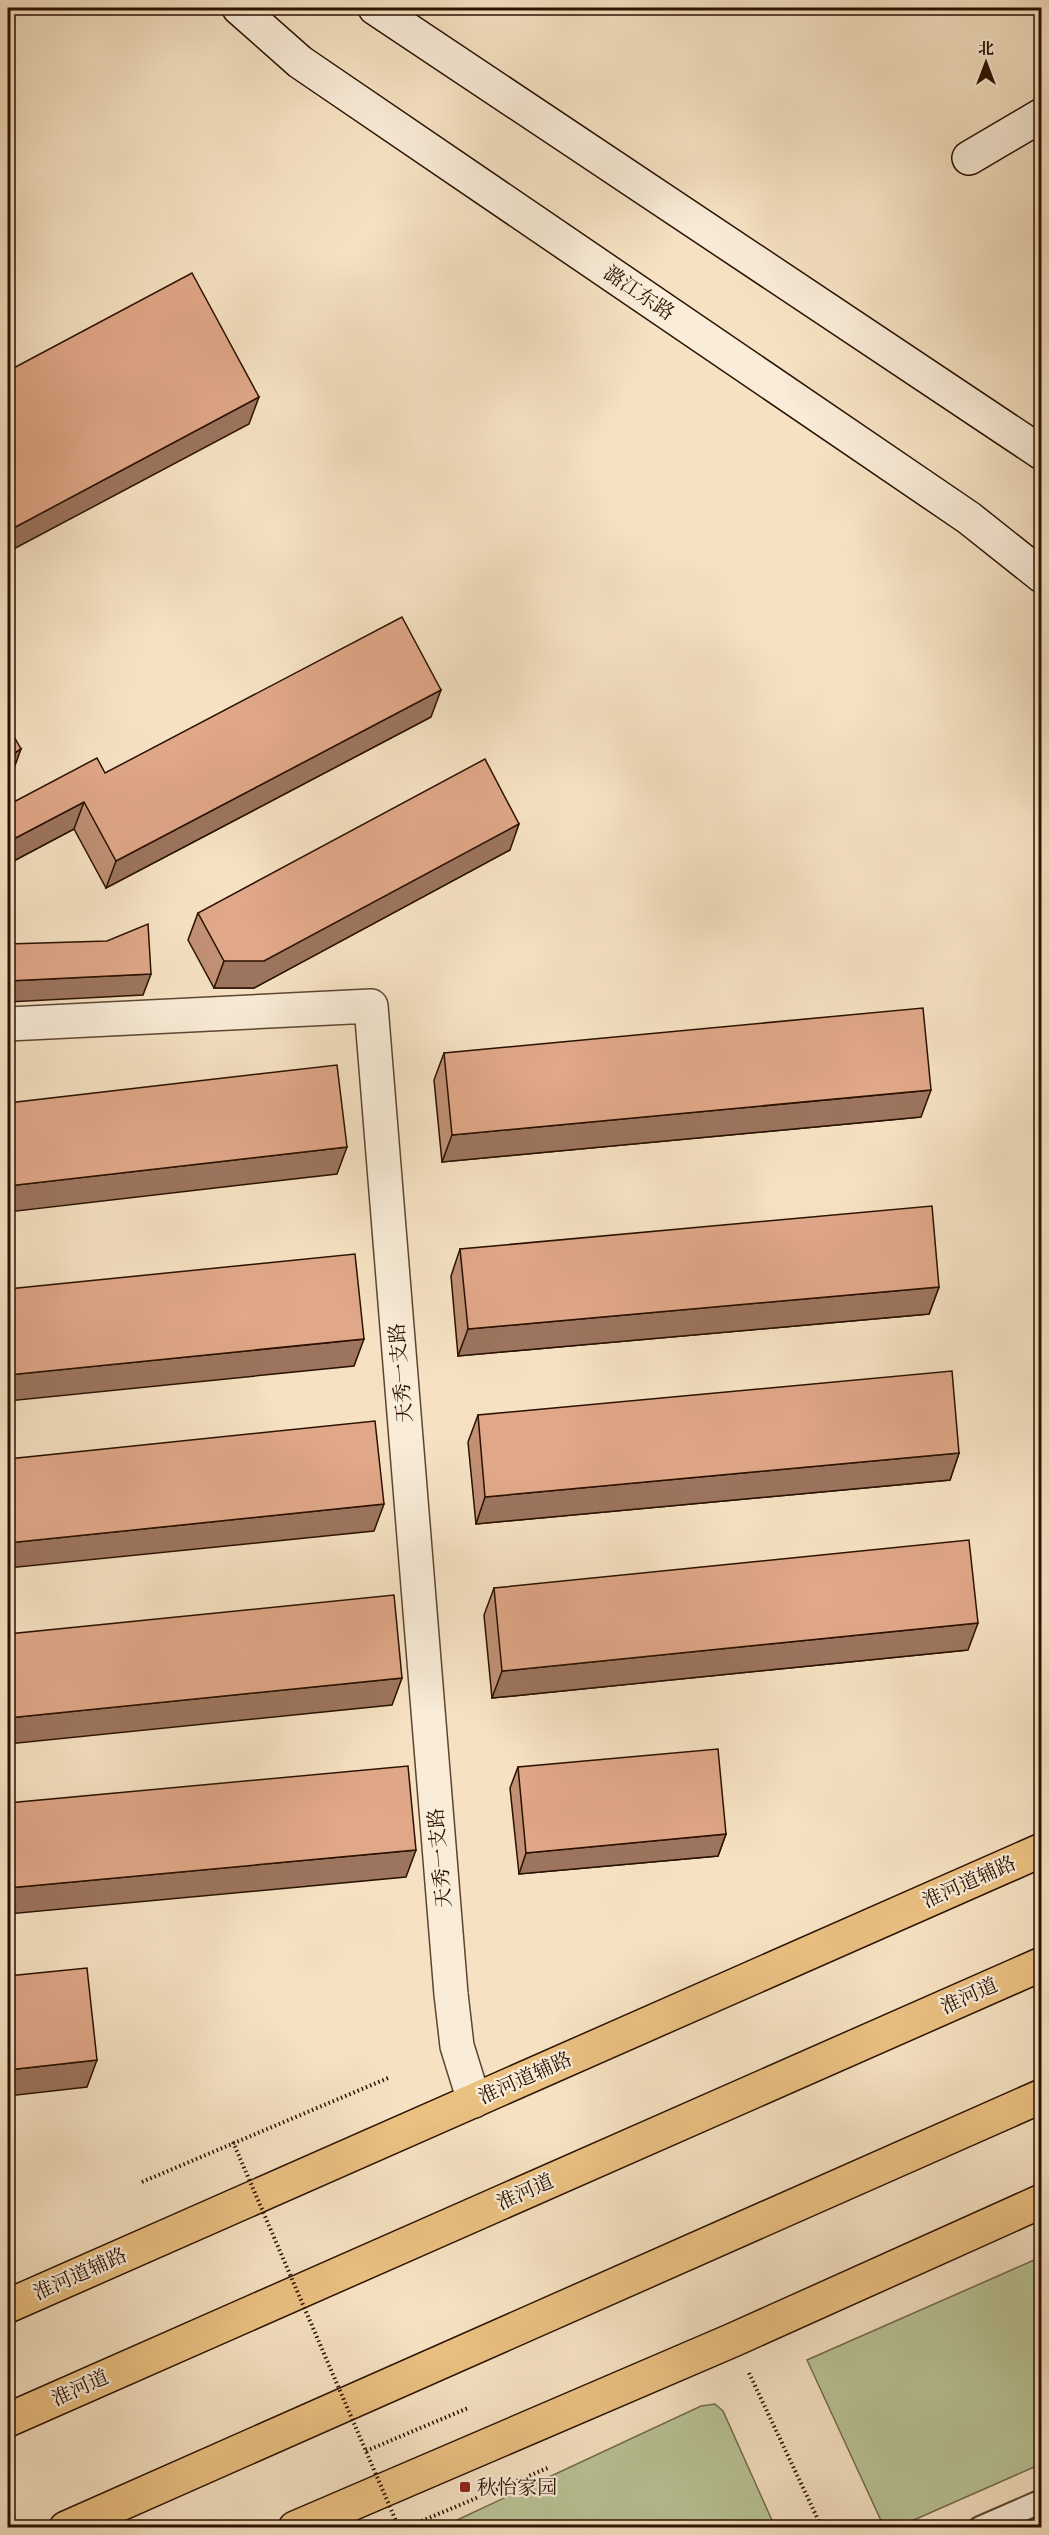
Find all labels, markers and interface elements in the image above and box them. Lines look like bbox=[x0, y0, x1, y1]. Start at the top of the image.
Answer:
north arrow bbox=[956, 33, 1016, 93]
text: 北 bbox=[978, 38, 994, 60]
street label: 潞江东路 bbox=[598, 259, 680, 327]
street label: 天秀一支路 bbox=[383, 1322, 419, 1424]
street label: 天秀一支路 bbox=[422, 1807, 458, 1909]
street label: 淮河道辅路 bbox=[918, 1849, 1020, 1915]
street label: 淮河道 bbox=[936, 1971, 1002, 2021]
street label: 淮河道辅路 bbox=[474, 2045, 576, 2111]
street label: 淮河道 bbox=[492, 2167, 558, 2217]
street label: 淮河道辅路 bbox=[29, 2241, 131, 2307]
street label: 淮河道 bbox=[47, 2363, 113, 2413]
place label: 秋怡家园 bbox=[477, 2474, 557, 2501]
marker: 秋怡家园 bbox=[458, 2480, 472, 2494]

